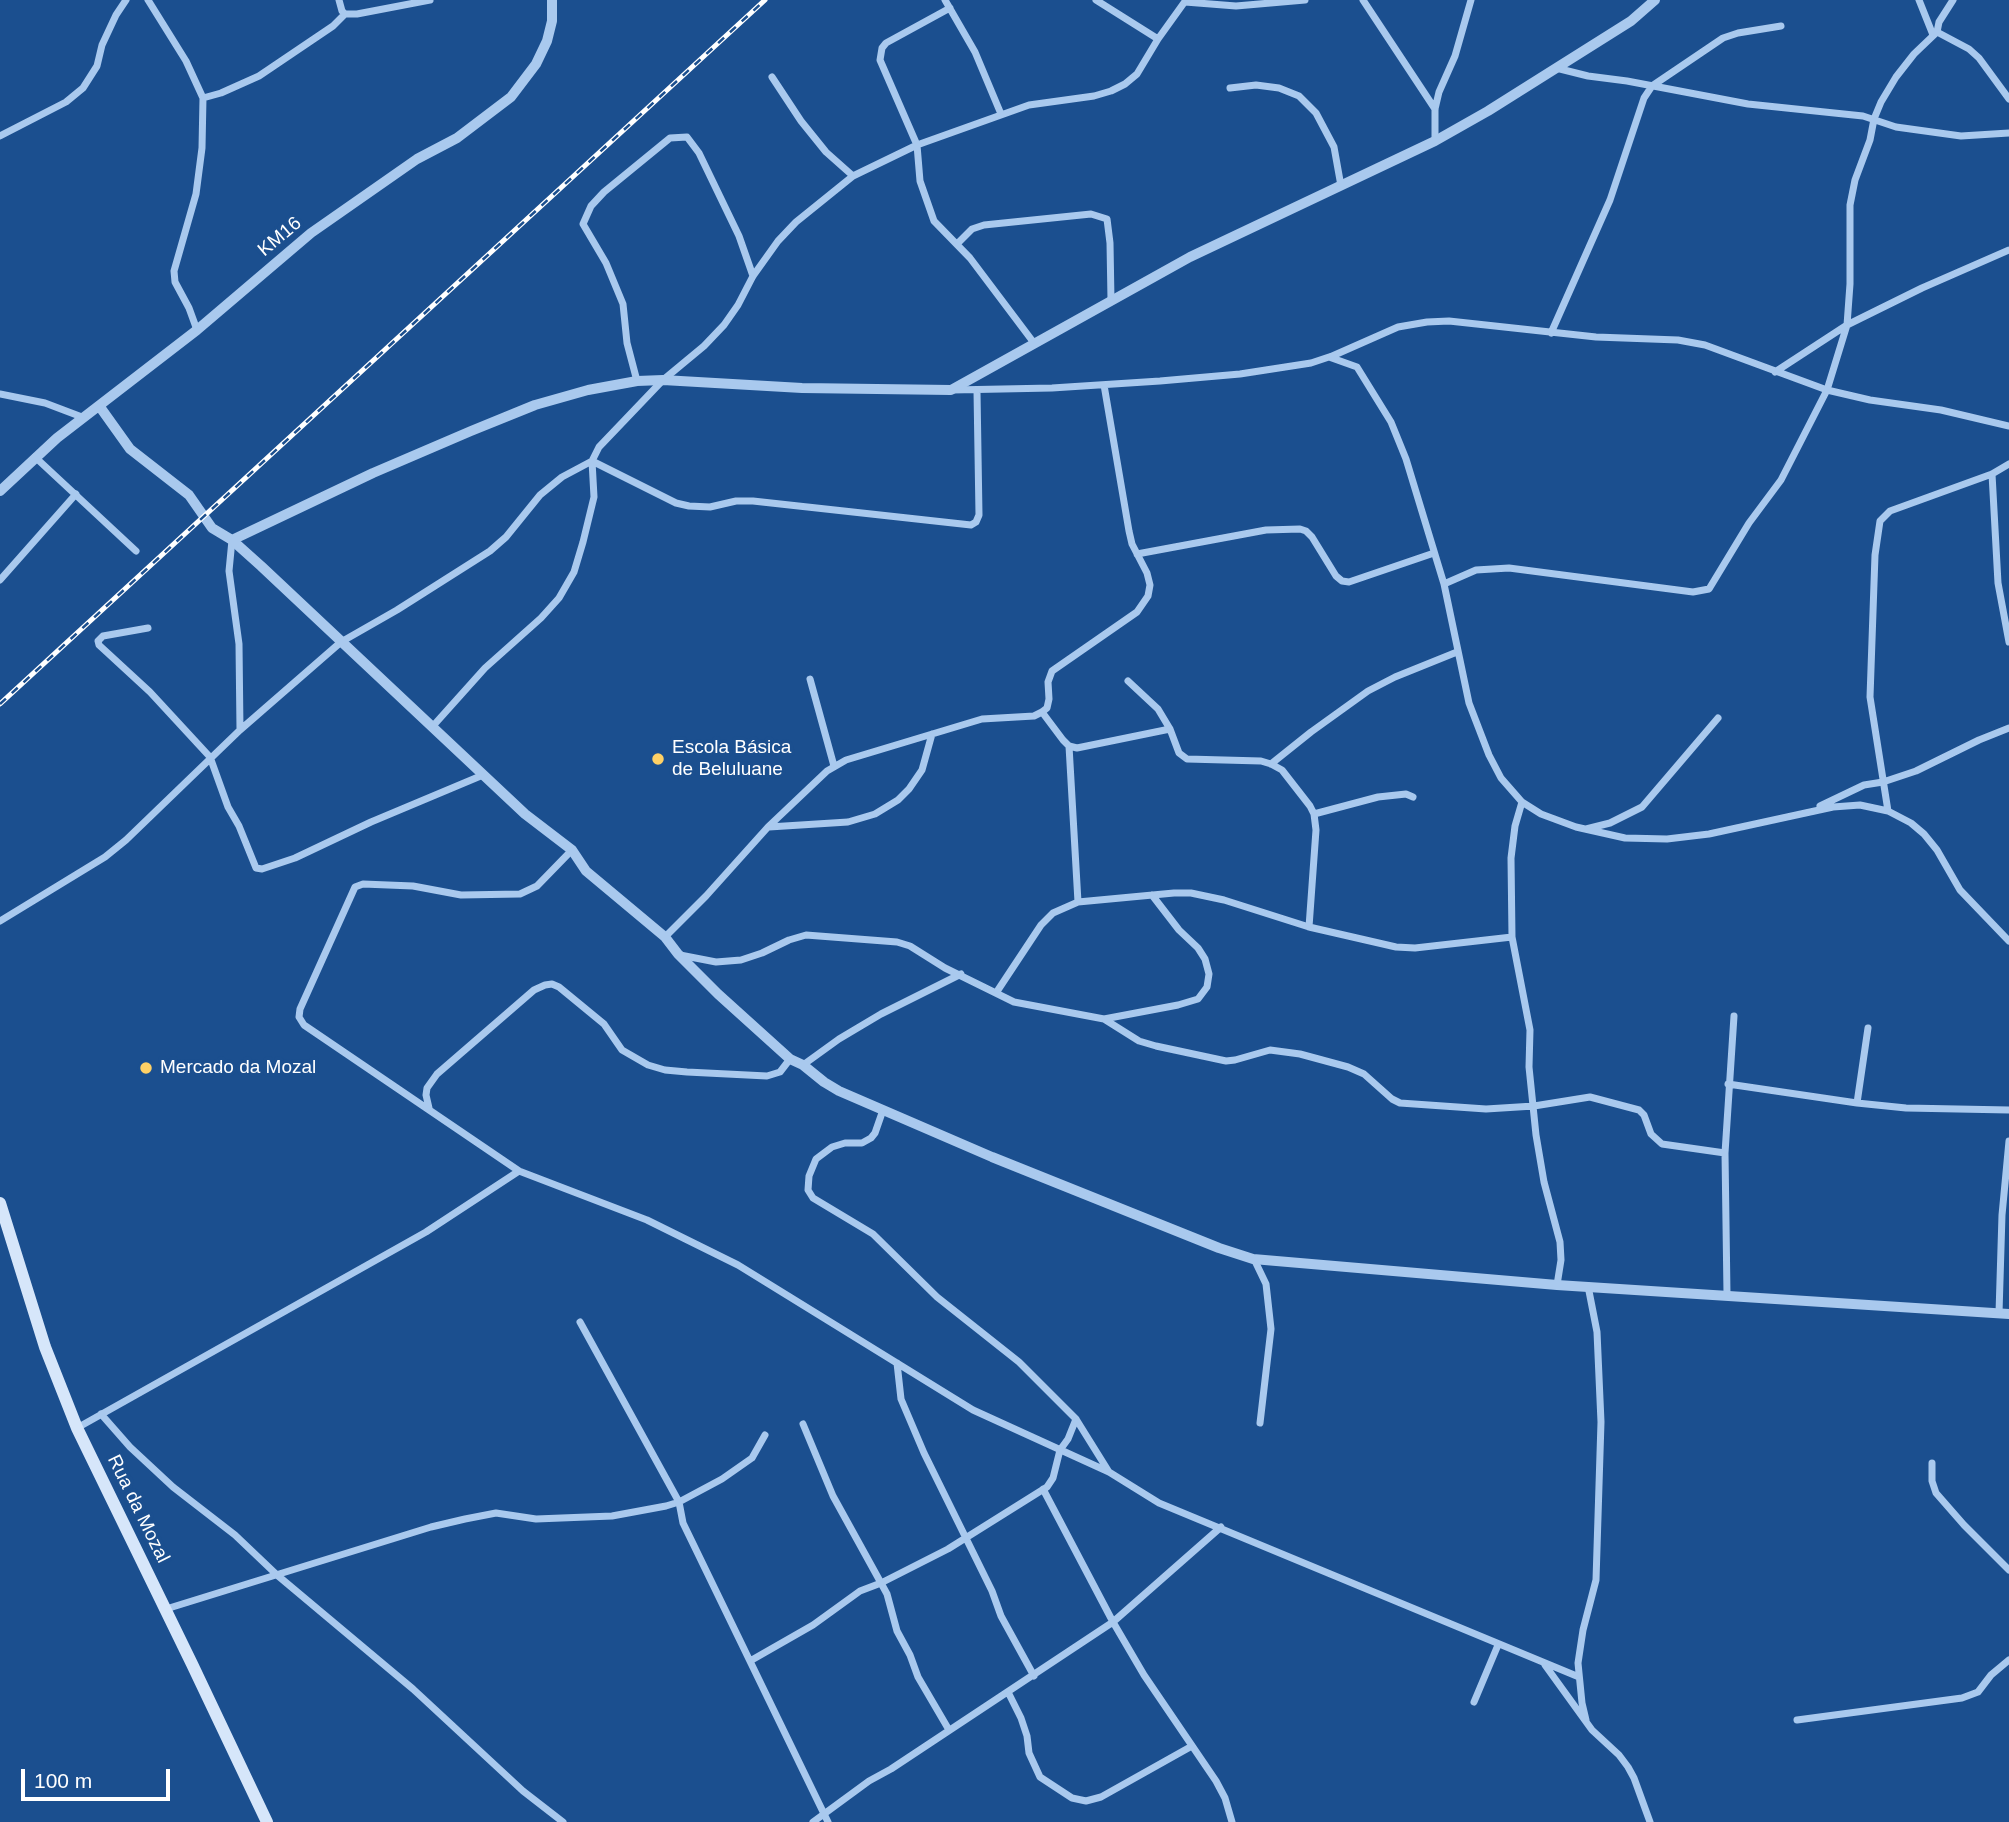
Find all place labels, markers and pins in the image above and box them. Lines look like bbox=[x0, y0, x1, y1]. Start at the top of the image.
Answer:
place label: Escola Básica de Beluluane bbox=[672, 737, 791, 781]
marker: Escola Básica de Beluluane bbox=[650, 751, 666, 767]
place label: Mercado da Mozal bbox=[160, 1057, 316, 1079]
marker: Mercado da Mozal bbox=[138, 1060, 154, 1076]

